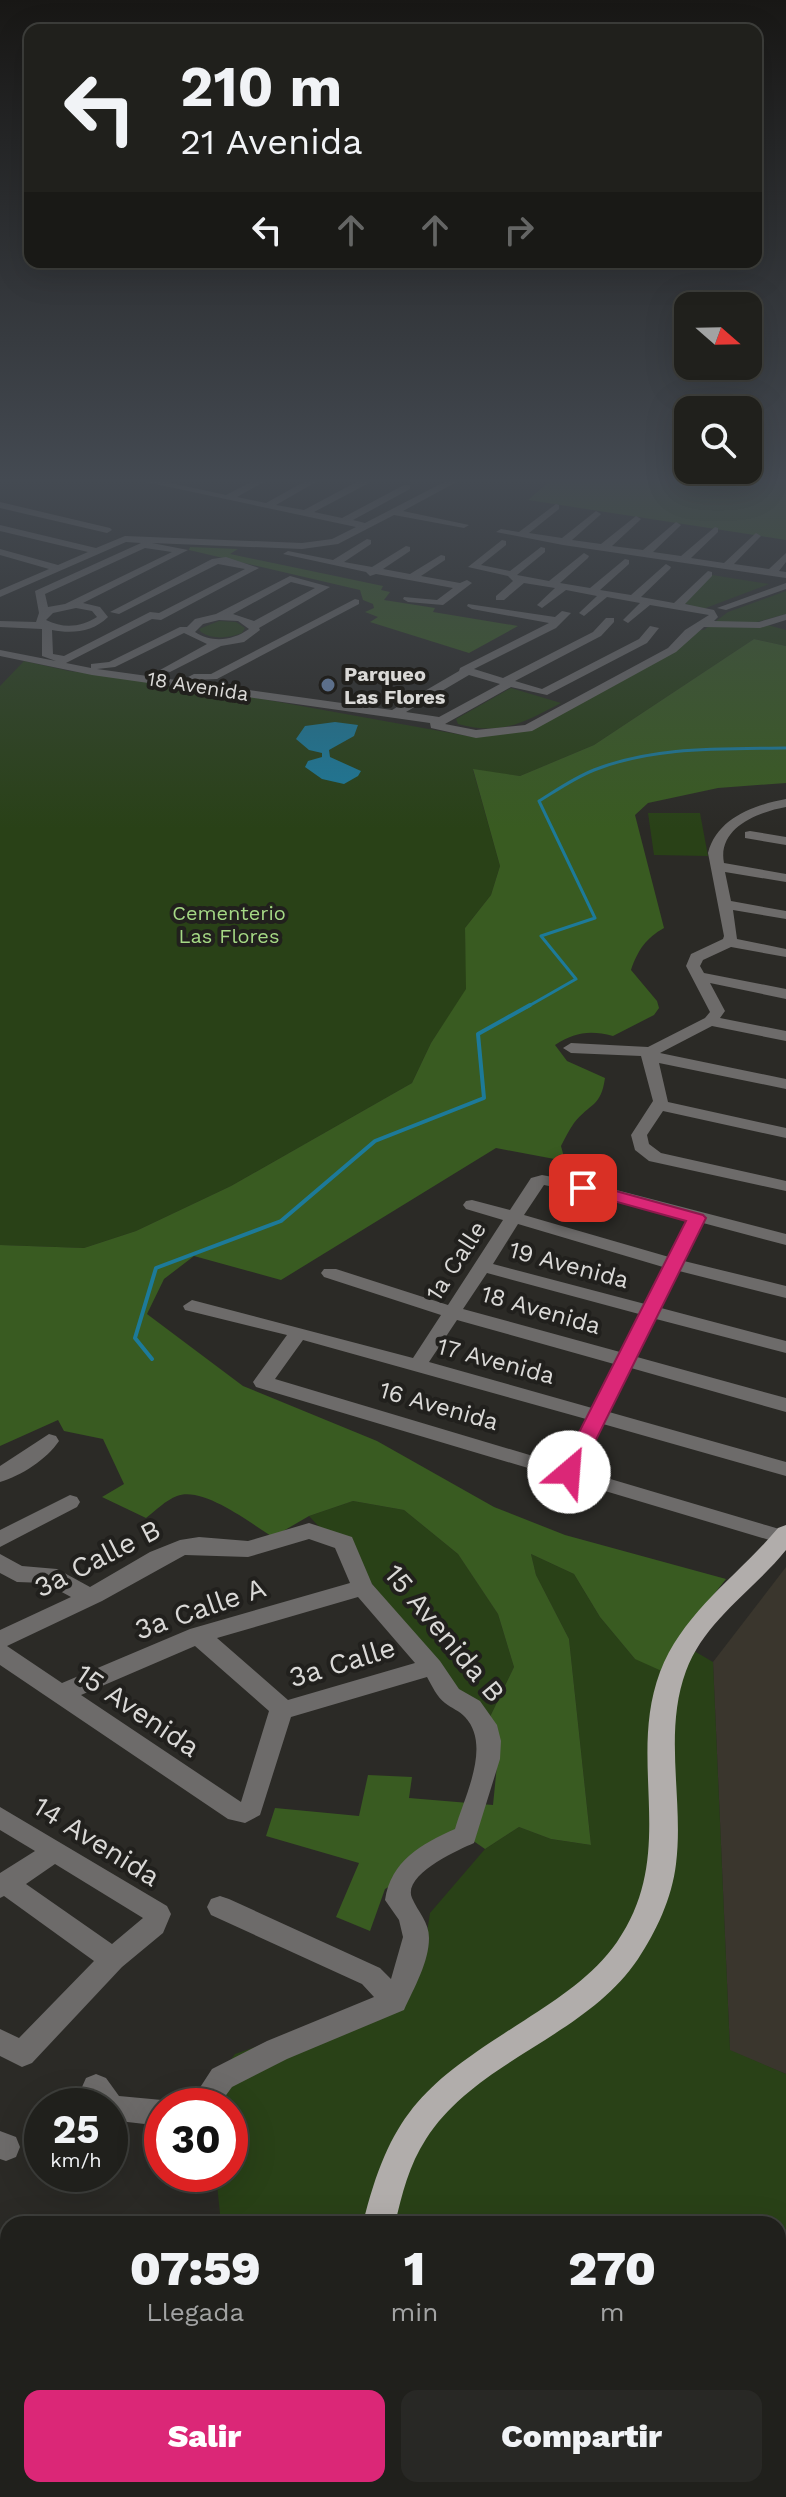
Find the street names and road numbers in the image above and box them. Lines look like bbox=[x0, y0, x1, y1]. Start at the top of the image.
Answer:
street label: 18 Avenida bbox=[146, 666, 250, 706]
street label: 1a Calle bbox=[420, 1216, 492, 1306]
street label: 19 Avenida bbox=[506, 1236, 632, 1294]
street label: 18 Avenida bbox=[478, 1280, 604, 1340]
street label: 17 Avenida bbox=[434, 1332, 558, 1390]
street label: 16 Avenida bbox=[376, 1376, 502, 1436]
street label: 3a Calle B bbox=[29, 1513, 166, 1604]
street label: 15 Avenida B bbox=[378, 1558, 512, 1709]
street label: 3a Calle A bbox=[130, 1571, 270, 1646]
street label: 3a Calle bbox=[285, 1631, 399, 1694]
street label: 15 Avenida bbox=[70, 1657, 206, 1764]
street label: 14 Avenida bbox=[27, 1790, 166, 1893]

